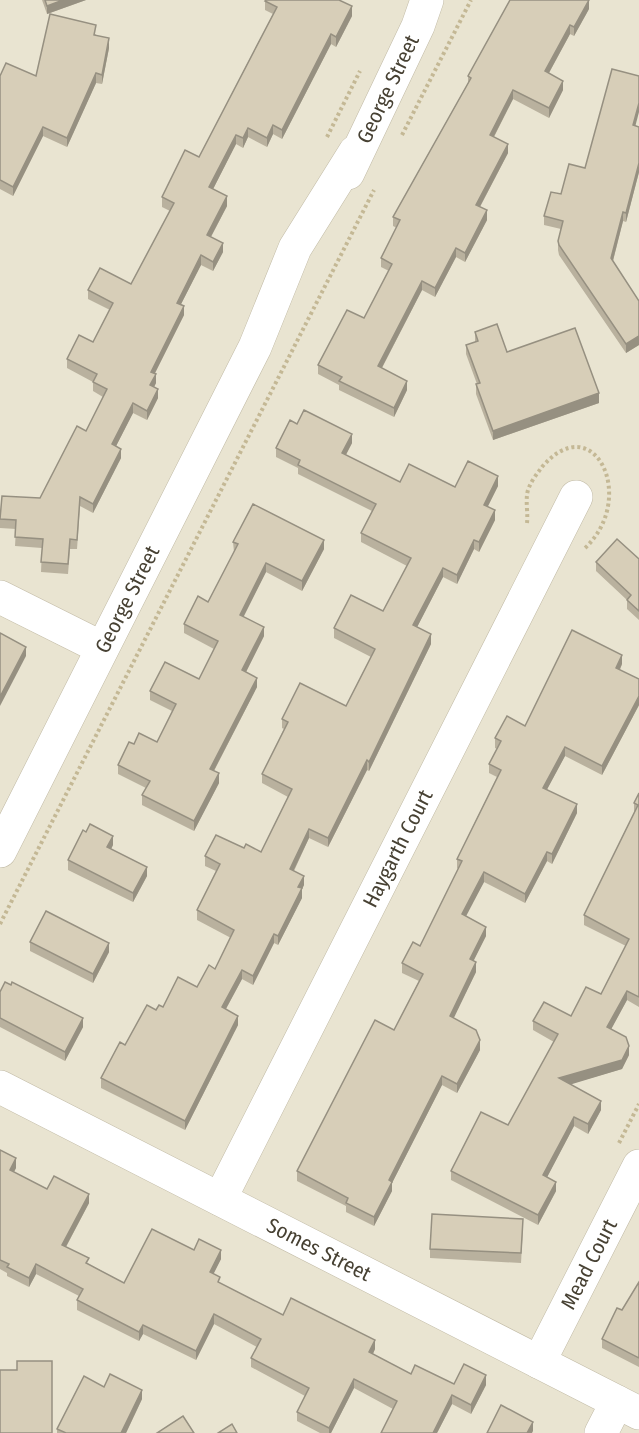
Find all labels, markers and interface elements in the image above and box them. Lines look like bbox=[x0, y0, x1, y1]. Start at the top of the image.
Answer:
street label: George Street bbox=[351, 30, 425, 147]
street label: George Street bbox=[89, 541, 165, 657]
street label: Haygarth Court bbox=[357, 785, 438, 912]
street label: Somes Street bbox=[262, 1212, 376, 1287]
street label: Mead Court bbox=[555, 1214, 623, 1314]

